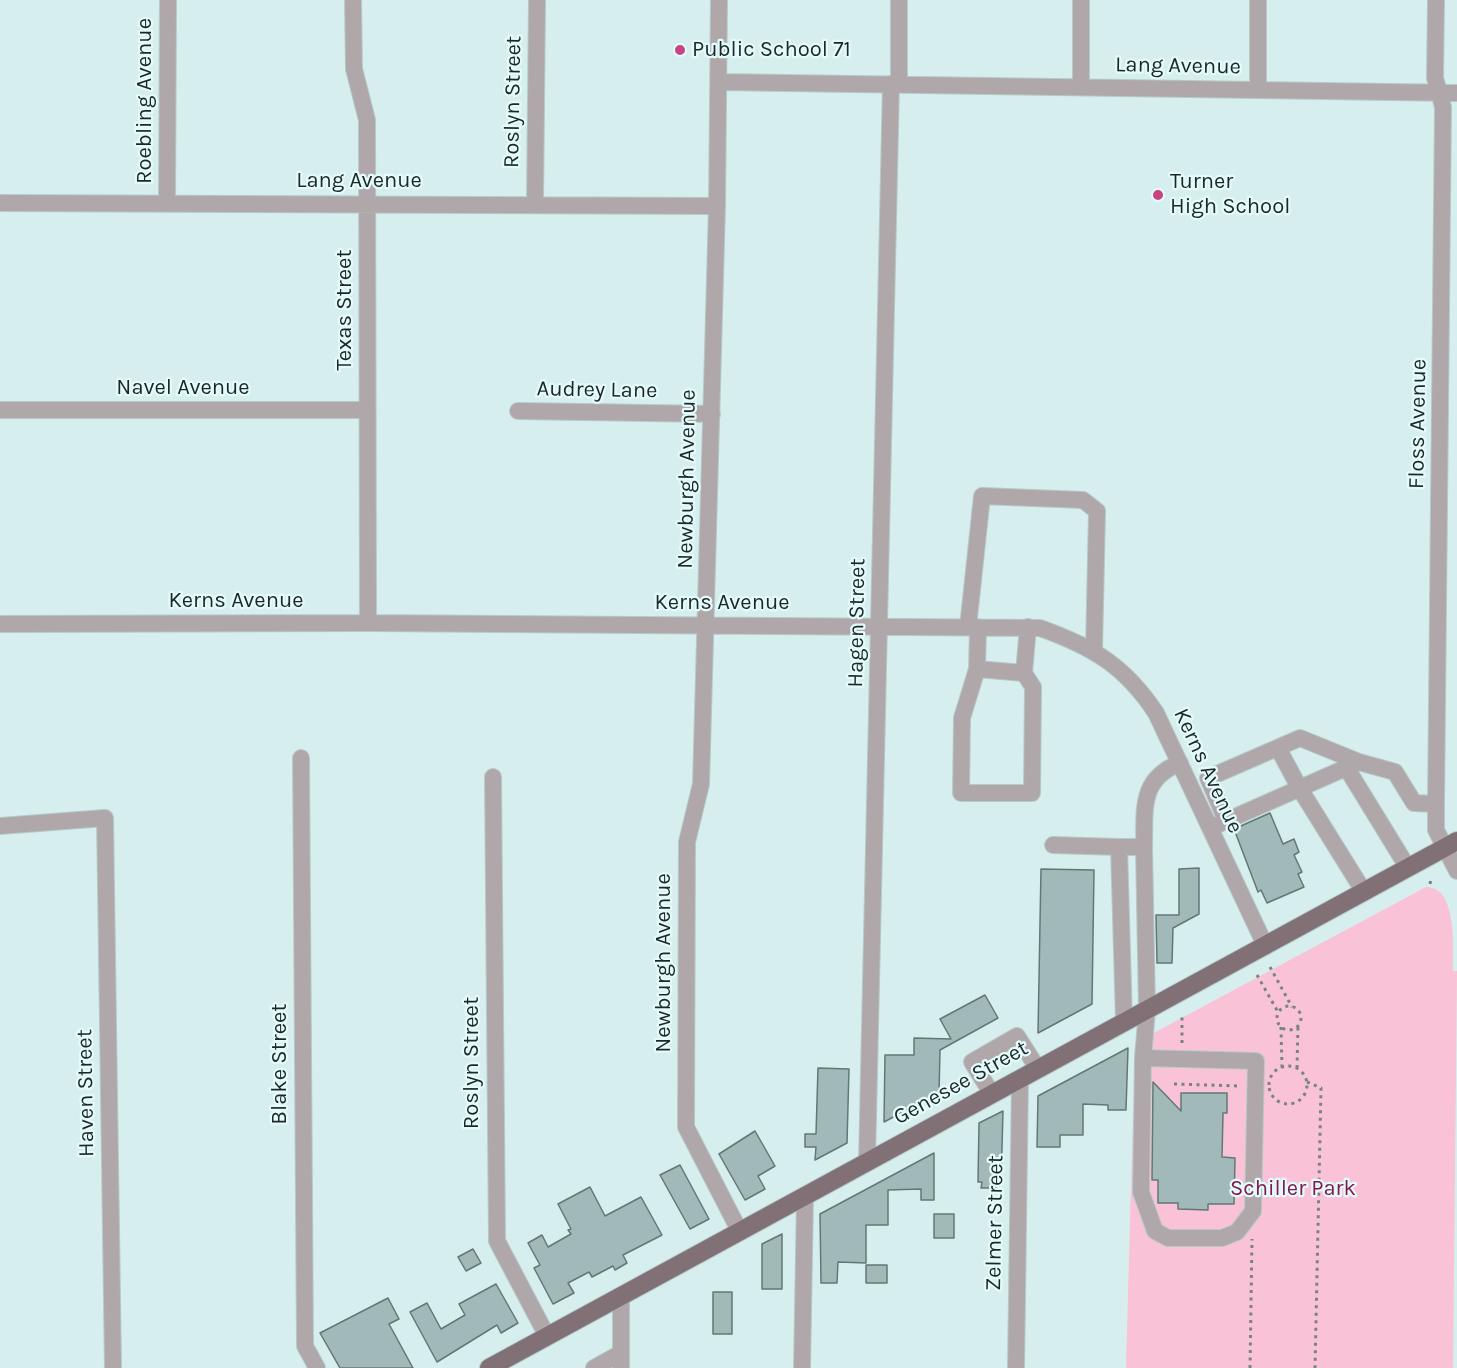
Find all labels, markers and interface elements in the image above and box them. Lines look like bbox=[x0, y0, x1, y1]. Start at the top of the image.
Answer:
street label: Roebling Avenue bbox=[132, 18, 158, 184]
street label: Roslyn Street bbox=[499, 36, 527, 168]
place label: Public School 71 bbox=[692, 37, 851, 63]
marker: Public School 71 bbox=[673, 43, 687, 57]
street label: Lang Avenue bbox=[1115, 52, 1241, 80]
street label: Lang Avenue bbox=[296, 168, 422, 194]
place label: Turner High School bbox=[1170, 169, 1290, 220]
marker: Turner High School bbox=[1151, 188, 1165, 202]
street label: Texas Street bbox=[332, 249, 358, 371]
street label: Floss Avenue bbox=[1404, 359, 1432, 489]
street label: Navel Avenue bbox=[116, 375, 250, 401]
street label: Audrey Lane bbox=[536, 376, 658, 404]
street label: Newburgh Avenue bbox=[672, 389, 702, 569]
street label: Hagen Street bbox=[843, 558, 871, 688]
street label: Kerns Avenue bbox=[168, 588, 304, 614]
street label: Kerns Avenue bbox=[654, 590, 790, 616]
street label: Kerns Avenue bbox=[1167, 704, 1249, 838]
street label: Newburgh Avenue bbox=[651, 873, 677, 1053]
street label: Roslyn Street bbox=[459, 997, 485, 1129]
street label: Blake Street bbox=[267, 1003, 293, 1125]
street label: Haven Street bbox=[72, 1029, 100, 1157]
street label: Genesee Street bbox=[889, 1035, 1033, 1131]
street label: Zelmer Street bbox=[981, 1155, 1009, 1291]
park label: Schiller Park bbox=[1230, 1176, 1356, 1202]

